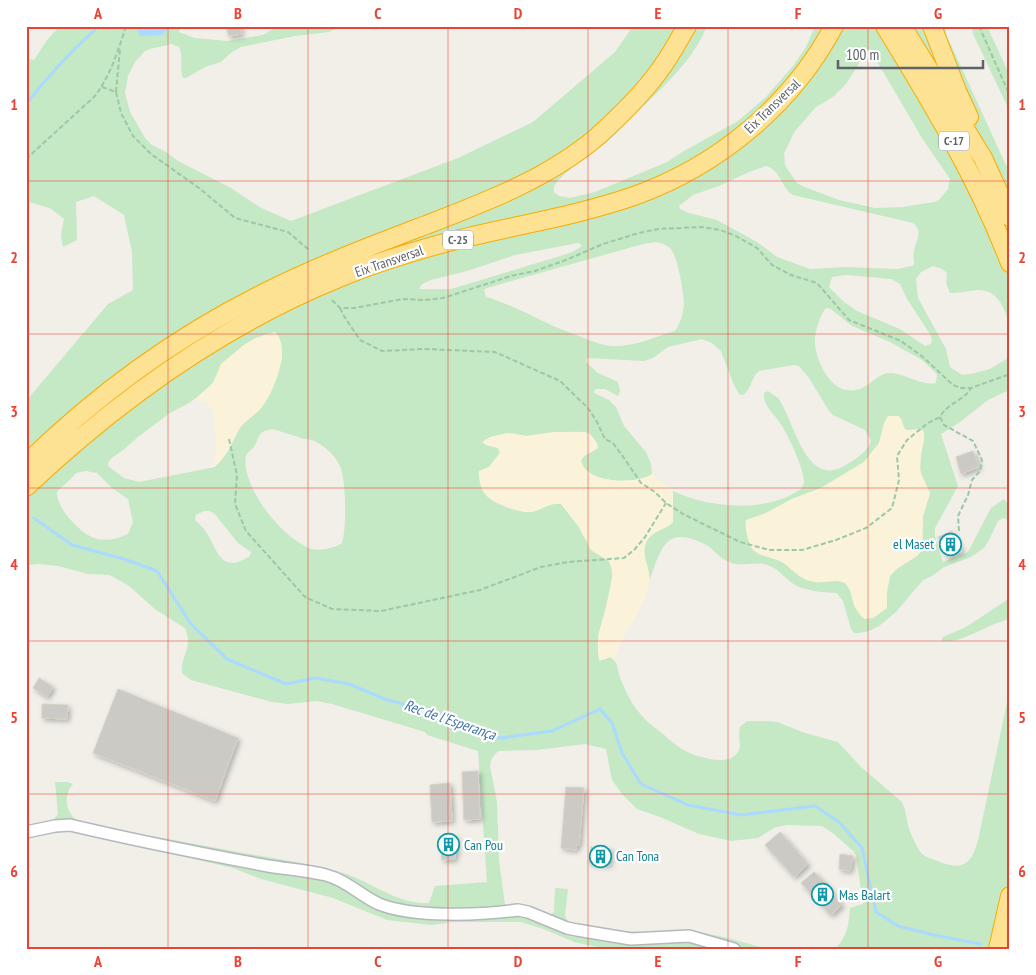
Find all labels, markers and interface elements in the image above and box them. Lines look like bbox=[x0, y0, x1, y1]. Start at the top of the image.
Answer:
text: A bbox=[93, 3, 103, 23]
text: B bbox=[234, 3, 242, 23]
text: C bbox=[374, 3, 382, 23]
text: D bbox=[514, 3, 523, 23]
text: E bbox=[655, 3, 662, 23]
text: F bbox=[795, 3, 802, 23]
text: G bbox=[934, 3, 942, 23]
scale bar bbox=[838, 38, 984, 70]
text: 100 m bbox=[846, 45, 879, 64]
street label: Eix Transversal bbox=[740, 74, 804, 137]
text: 1 bbox=[10, 94, 18, 114]
text: 1 bbox=[1018, 94, 1026, 114]
road number: C-17 bbox=[939, 132, 969, 150]
road number: C-25 bbox=[443, 230, 473, 250]
street label: Eix Transversal bbox=[352, 241, 426, 281]
text: 2 bbox=[10, 247, 18, 267]
text: 2 bbox=[1018, 247, 1026, 267]
text: 3 bbox=[10, 401, 18, 421]
text: 3 bbox=[1018, 401, 1026, 421]
building icon: el Maset bbox=[938, 532, 962, 556]
place label: el Maset bbox=[893, 535, 934, 553]
text: 4 bbox=[10, 554, 18, 574]
text: 4 bbox=[1018, 554, 1026, 574]
water label: Rec de l'Esperança bbox=[402, 695, 499, 744]
text: 5 bbox=[10, 707, 18, 727]
text: 5 bbox=[1018, 707, 1026, 727]
building icon: Can Pou bbox=[436, 833, 460, 857]
place label: Can Pou bbox=[464, 836, 503, 854]
building icon: Can Tona bbox=[588, 844, 612, 868]
place label: Can Tona bbox=[616, 847, 659, 865]
text: 6 bbox=[10, 861, 18, 881]
text: 6 bbox=[1018, 861, 1026, 881]
building icon: Mas Balart bbox=[811, 883, 835, 907]
place label: Mas Balart bbox=[839, 886, 890, 904]
text: A bbox=[93, 951, 103, 971]
text: B bbox=[234, 951, 242, 971]
text: C bbox=[374, 951, 382, 971]
text: D bbox=[514, 951, 523, 971]
text: E bbox=[655, 951, 662, 971]
text: F bbox=[795, 951, 802, 971]
text: G bbox=[934, 951, 942, 971]

